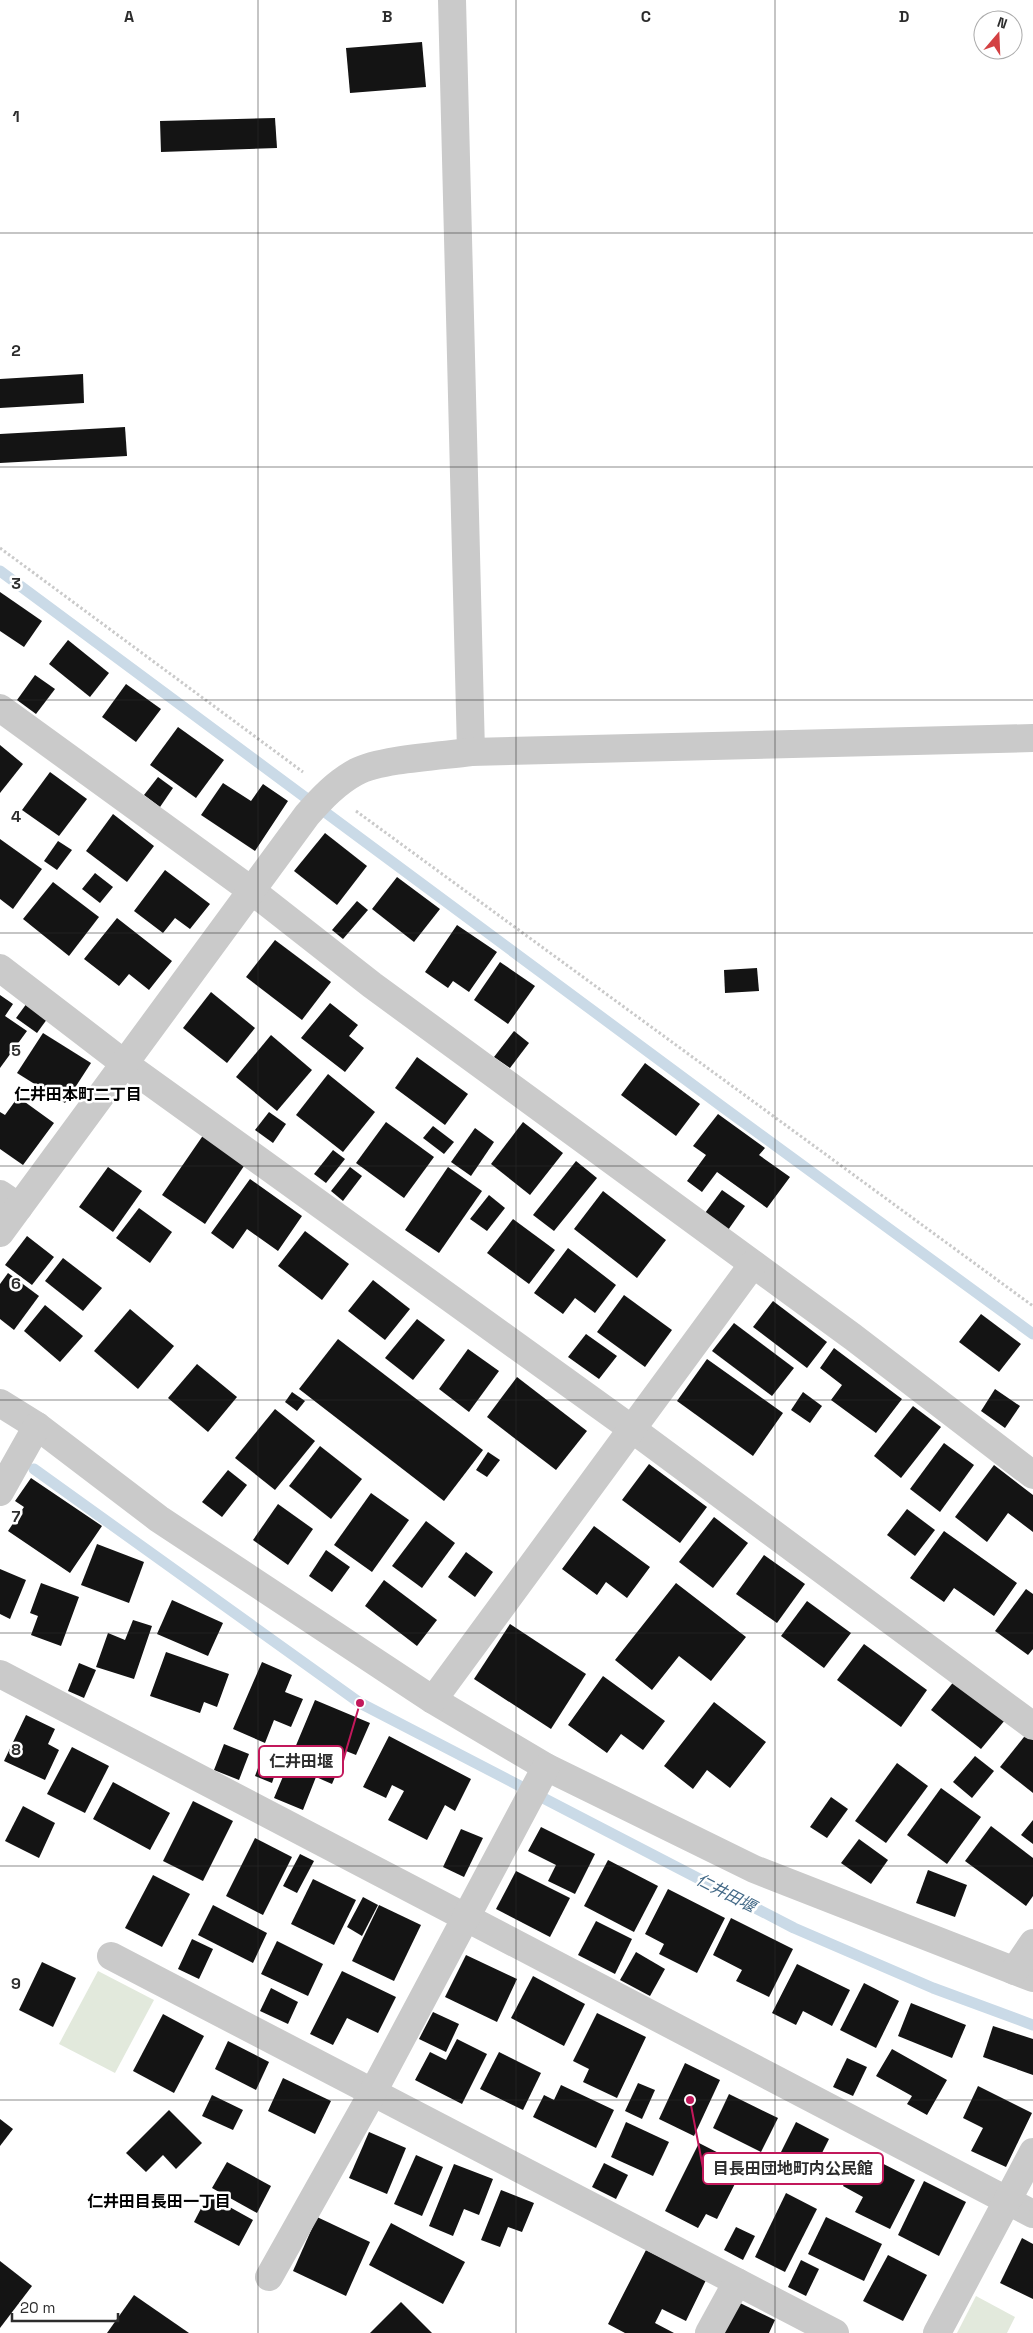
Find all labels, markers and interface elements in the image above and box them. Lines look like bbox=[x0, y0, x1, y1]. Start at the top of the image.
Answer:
text: A bbox=[124, 6, 134, 27]
text: B bbox=[382, 6, 392, 27]
text: C bbox=[641, 6, 651, 27]
text: D bbox=[899, 6, 909, 27]
north arrow bbox=[973, 10, 1023, 60]
text: N bbox=[995, 13, 1010, 33]
text: 1 bbox=[12, 106, 20, 127]
text: 2 bbox=[11, 340, 21, 361]
text: 3 bbox=[11, 573, 21, 594]
text: 4 bbox=[11, 806, 21, 827]
text: 5 bbox=[11, 1040, 21, 1061]
district label: 仁井田本町二丁目 bbox=[14, 1084, 142, 1105]
text: 6 bbox=[11, 1273, 21, 1294]
text: 7 bbox=[12, 1506, 21, 1527]
text: 8 bbox=[11, 1739, 21, 1760]
callout: 仁井田堰 bbox=[259, 1746, 343, 1777]
text: 仁井田堰 bbox=[269, 1751, 333, 1772]
water label: 仁井田堰 bbox=[693, 1869, 762, 1918]
text: 9 bbox=[11, 1973, 21, 1994]
callout: 目長田団地町内公民館 bbox=[703, 2153, 883, 2184]
text: 目長田団地町内公民館 bbox=[713, 2158, 873, 2179]
district label: 仁井田目長田一丁目 bbox=[87, 2191, 231, 2212]
scale bar bbox=[12, 2290, 119, 2322]
text: 20 m bbox=[20, 2298, 55, 2317]

